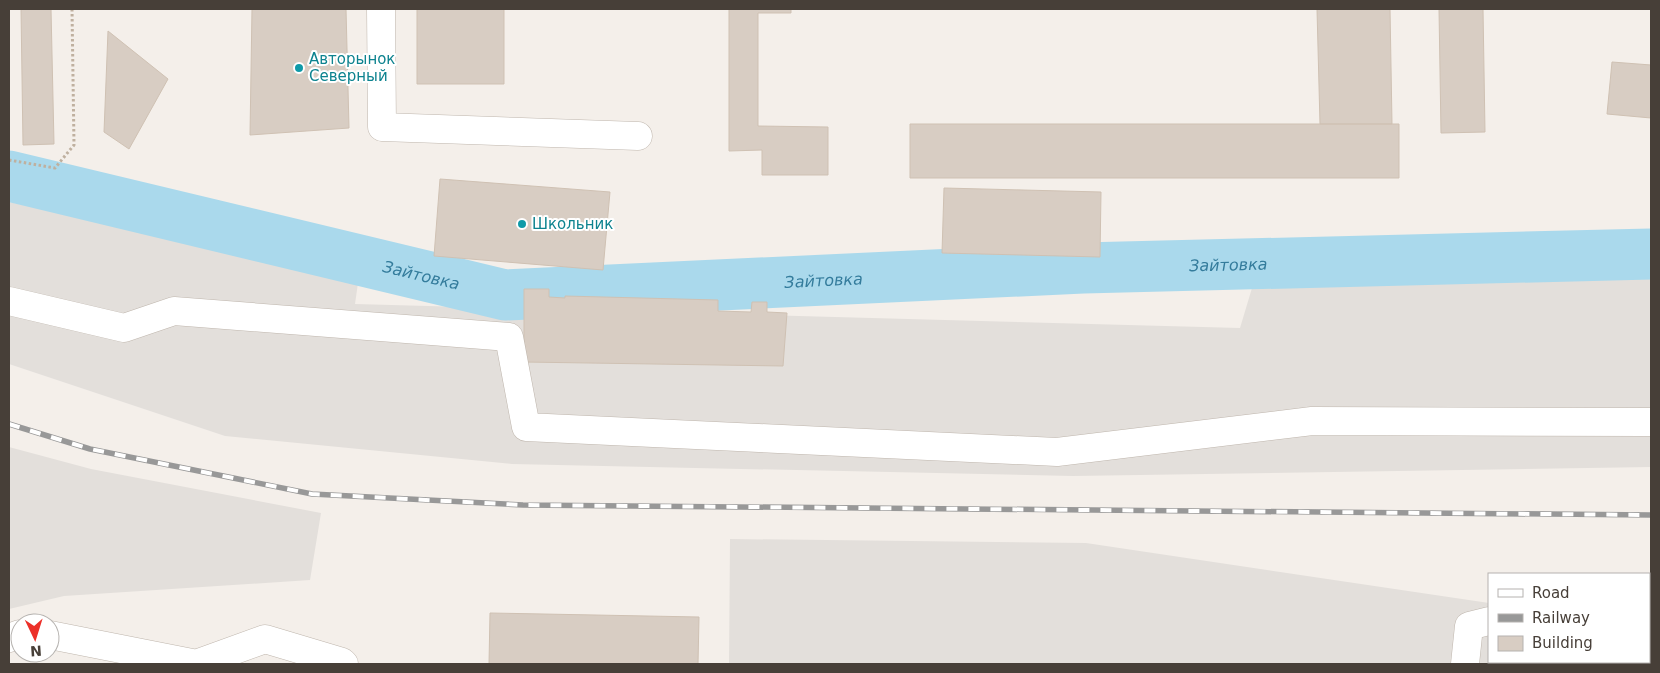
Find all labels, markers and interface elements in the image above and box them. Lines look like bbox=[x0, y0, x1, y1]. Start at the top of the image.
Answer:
place label: Авторынок Северный bbox=[309, 50, 395, 85]
marker: Авторынок Северный bbox=[293, 62, 305, 74]
place label: Школьник bbox=[532, 215, 613, 233]
marker: Школьник bbox=[516, 218, 528, 230]
water label: Зайтовка bbox=[1189, 254, 1268, 275]
water label: Зайтовка bbox=[381, 257, 462, 293]
water label: Зайтовка bbox=[784, 269, 863, 291]
legend bbox=[1488, 573, 1650, 663]
text: Road bbox=[1532, 584, 1570, 602]
text: Railway bbox=[1532, 609, 1590, 627]
north arrow bbox=[10, 613, 60, 663]
text: Building bbox=[1532, 634, 1593, 652]
text: N bbox=[30, 643, 42, 659]

